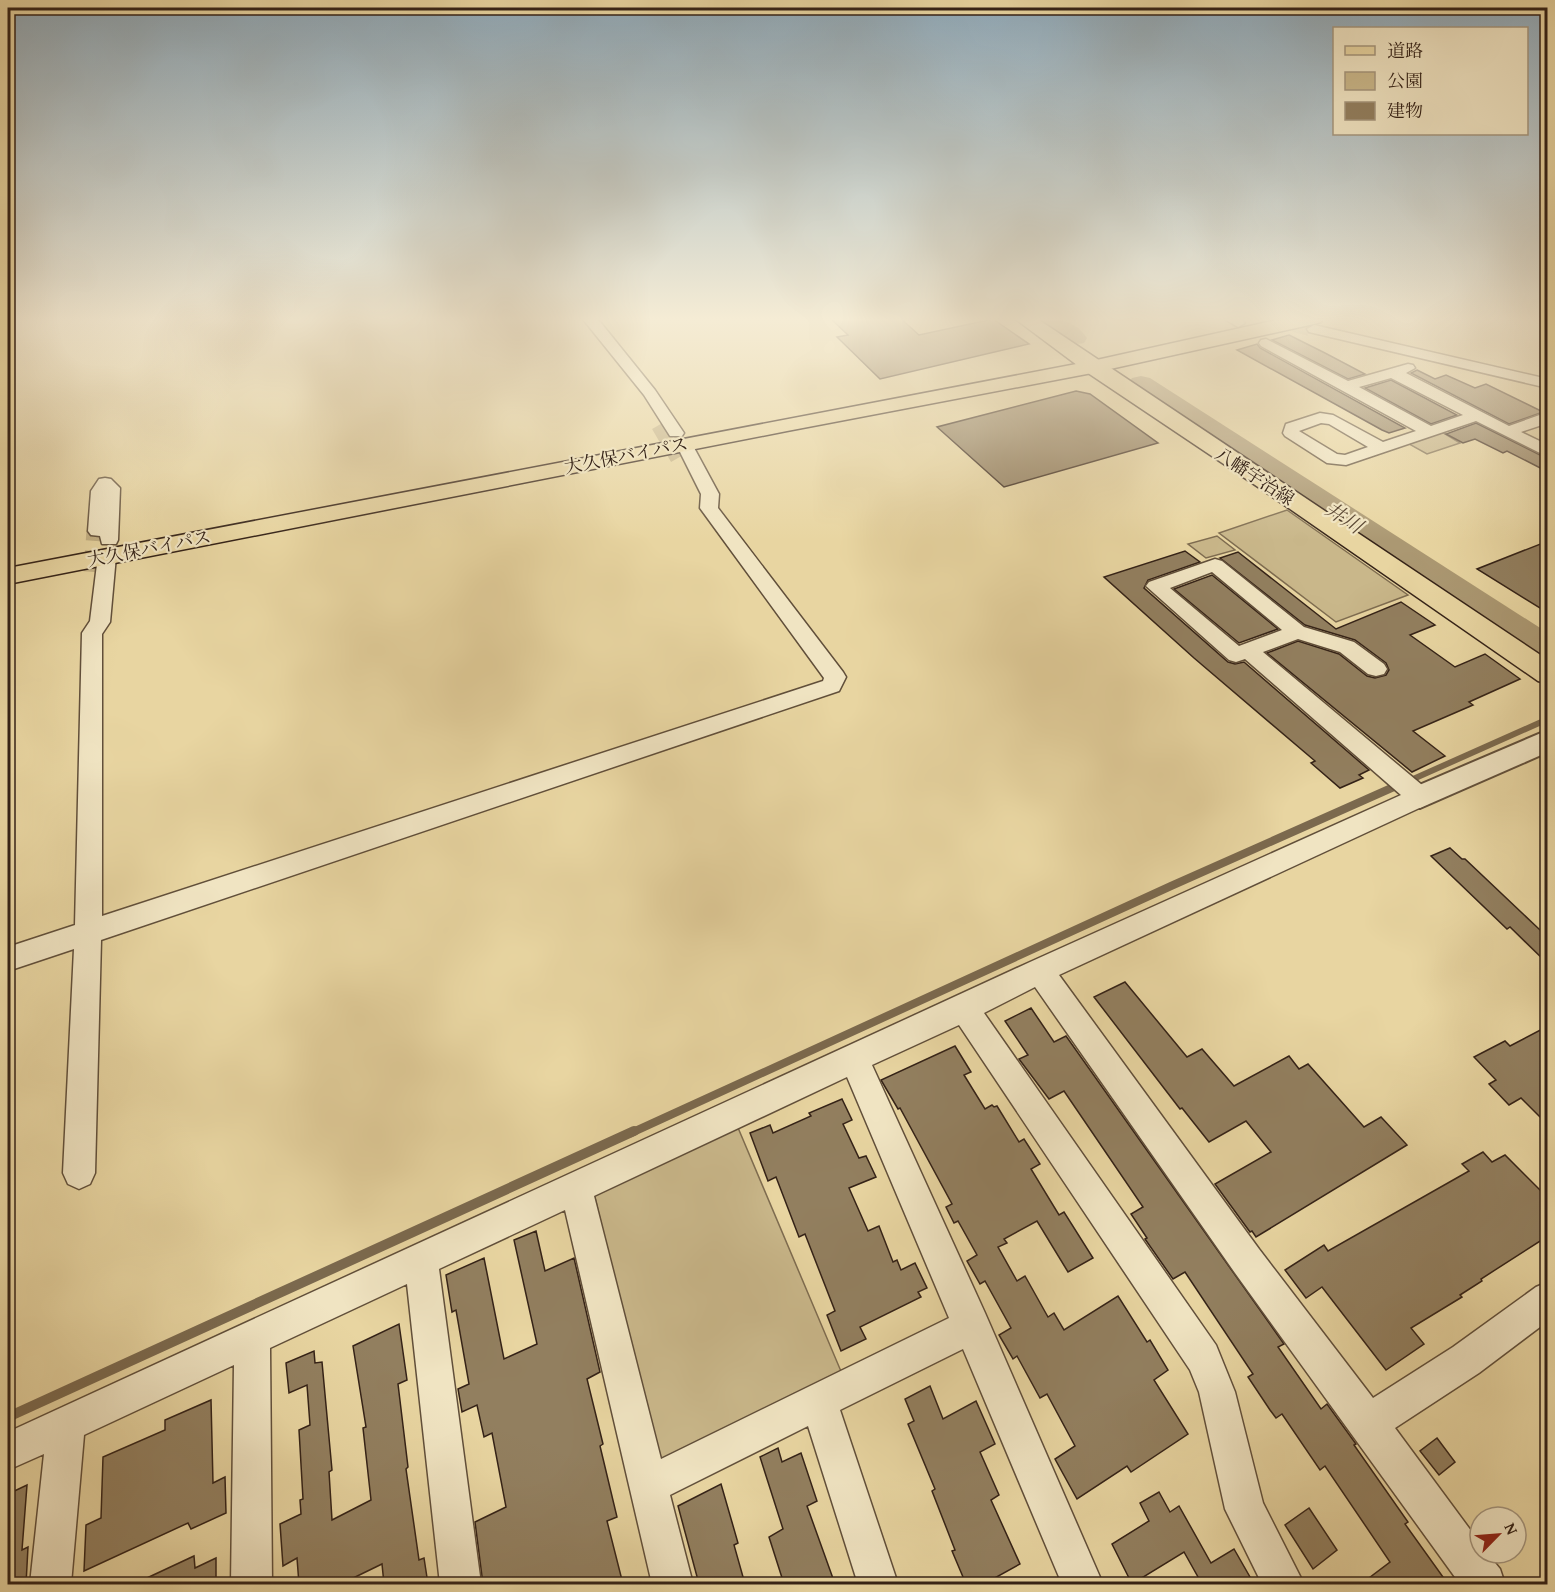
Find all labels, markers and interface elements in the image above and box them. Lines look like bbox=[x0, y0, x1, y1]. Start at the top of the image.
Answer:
legend bbox=[1333, 27, 1528, 135]
text: 道路 bbox=[1387, 37, 1423, 64]
text: 公園 bbox=[1387, 67, 1423, 94]
text: 建物 bbox=[1387, 97, 1423, 124]
street label: 大久保バイパス bbox=[562, 430, 690, 480]
street label: 八幡宇治線 bbox=[1210, 440, 1300, 512]
water label: 井川 bbox=[1319, 494, 1370, 541]
street label: 大久保バイパス bbox=[85, 523, 213, 573]
north arrow bbox=[1468, 1505, 1528, 1565]
text: N bbox=[1498, 1519, 1525, 1539]

